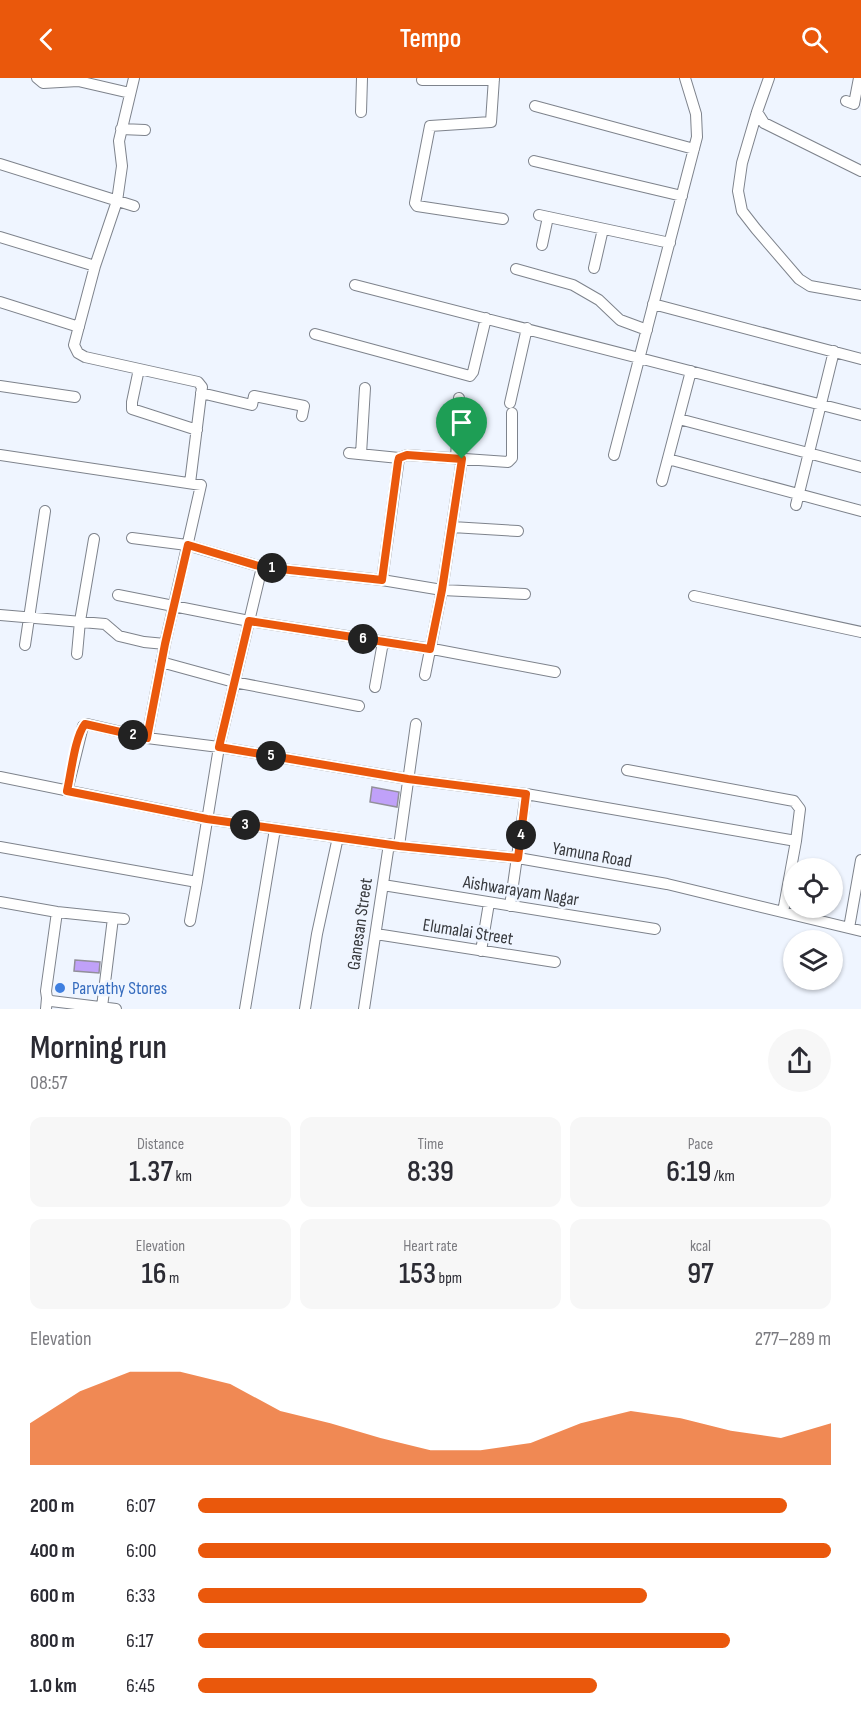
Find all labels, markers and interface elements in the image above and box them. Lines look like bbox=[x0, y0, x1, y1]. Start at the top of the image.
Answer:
icon: back bbox=[30, 23, 63, 56]
text: Tempo bbox=[400, 23, 461, 55]
icon: search bbox=[798, 23, 831, 56]
pin bbox=[436, 397, 487, 459]
icon: arrive bbox=[445, 406, 478, 439]
pin: 1 bbox=[257, 553, 287, 583]
text: 1 bbox=[269, 558, 275, 577]
pin: 6 bbox=[348, 624, 378, 654]
text: 6 bbox=[359, 629, 367, 648]
pin: 2 bbox=[118, 720, 148, 750]
text: 2 bbox=[129, 725, 137, 744]
pin: 5 bbox=[256, 741, 286, 771]
text: 5 bbox=[267, 746, 275, 765]
pin: 3 bbox=[230, 810, 260, 840]
text: 3 bbox=[241, 815, 249, 834]
pin: 4 bbox=[506, 820, 536, 850]
text: 4 bbox=[517, 825, 525, 844]
street label: Yamuna Road bbox=[551, 838, 633, 872]
map controls bbox=[783, 858, 843, 990]
button: locate bbox=[783, 858, 843, 918]
street label: Aishwarayam Nagar bbox=[461, 871, 580, 911]
street label: Ganesan Street bbox=[343, 876, 377, 971]
street label: Elumalai Street bbox=[421, 914, 515, 950]
button: layers bbox=[783, 930, 843, 990]
place label: Parvathy Stores bbox=[72, 978, 167, 999]
marker: Parvathy Stores bbox=[53, 981, 67, 995]
text: Morning run bbox=[30, 1028, 167, 1068]
button: share bbox=[768, 1029, 831, 1092]
text: 08:57 bbox=[30, 1071, 67, 1095]
text: Distance bbox=[137, 1135, 184, 1154]
text: Time bbox=[417, 1135, 444, 1154]
text: Pace bbox=[688, 1135, 713, 1154]
text: 1.37 bbox=[129, 1154, 173, 1190]
text: 8:39 bbox=[407, 1154, 454, 1190]
text: 6:19 bbox=[666, 1154, 711, 1190]
text: km bbox=[173, 1167, 192, 1186]
text: /km bbox=[711, 1167, 735, 1186]
text: Elevation bbox=[136, 1237, 185, 1256]
text: Heart rate bbox=[403, 1237, 458, 1256]
text: kcal bbox=[690, 1237, 711, 1256]
text: 16 bbox=[142, 1256, 167, 1292]
text: 153 bbox=[399, 1256, 436, 1292]
text: 97 bbox=[687, 1256, 714, 1292]
text: m bbox=[167, 1269, 179, 1288]
text: bpm bbox=[436, 1269, 462, 1288]
text: Elevation bbox=[30, 1327, 92, 1351]
text: 277–289 m bbox=[755, 1327, 831, 1351]
text: 200 m bbox=[30, 1494, 74, 1518]
text: 6:07 bbox=[126, 1494, 155, 1518]
text: 400 m bbox=[30, 1539, 75, 1563]
text: 6:00 bbox=[126, 1539, 156, 1563]
text: 600 m bbox=[30, 1584, 75, 1608]
text: 6:33 bbox=[126, 1584, 155, 1608]
text: 800 m bbox=[30, 1629, 75, 1653]
text: 6:17 bbox=[126, 1629, 154, 1653]
text: 1.0 km bbox=[30, 1674, 77, 1698]
text: 6:45 bbox=[126, 1674, 155, 1698]

